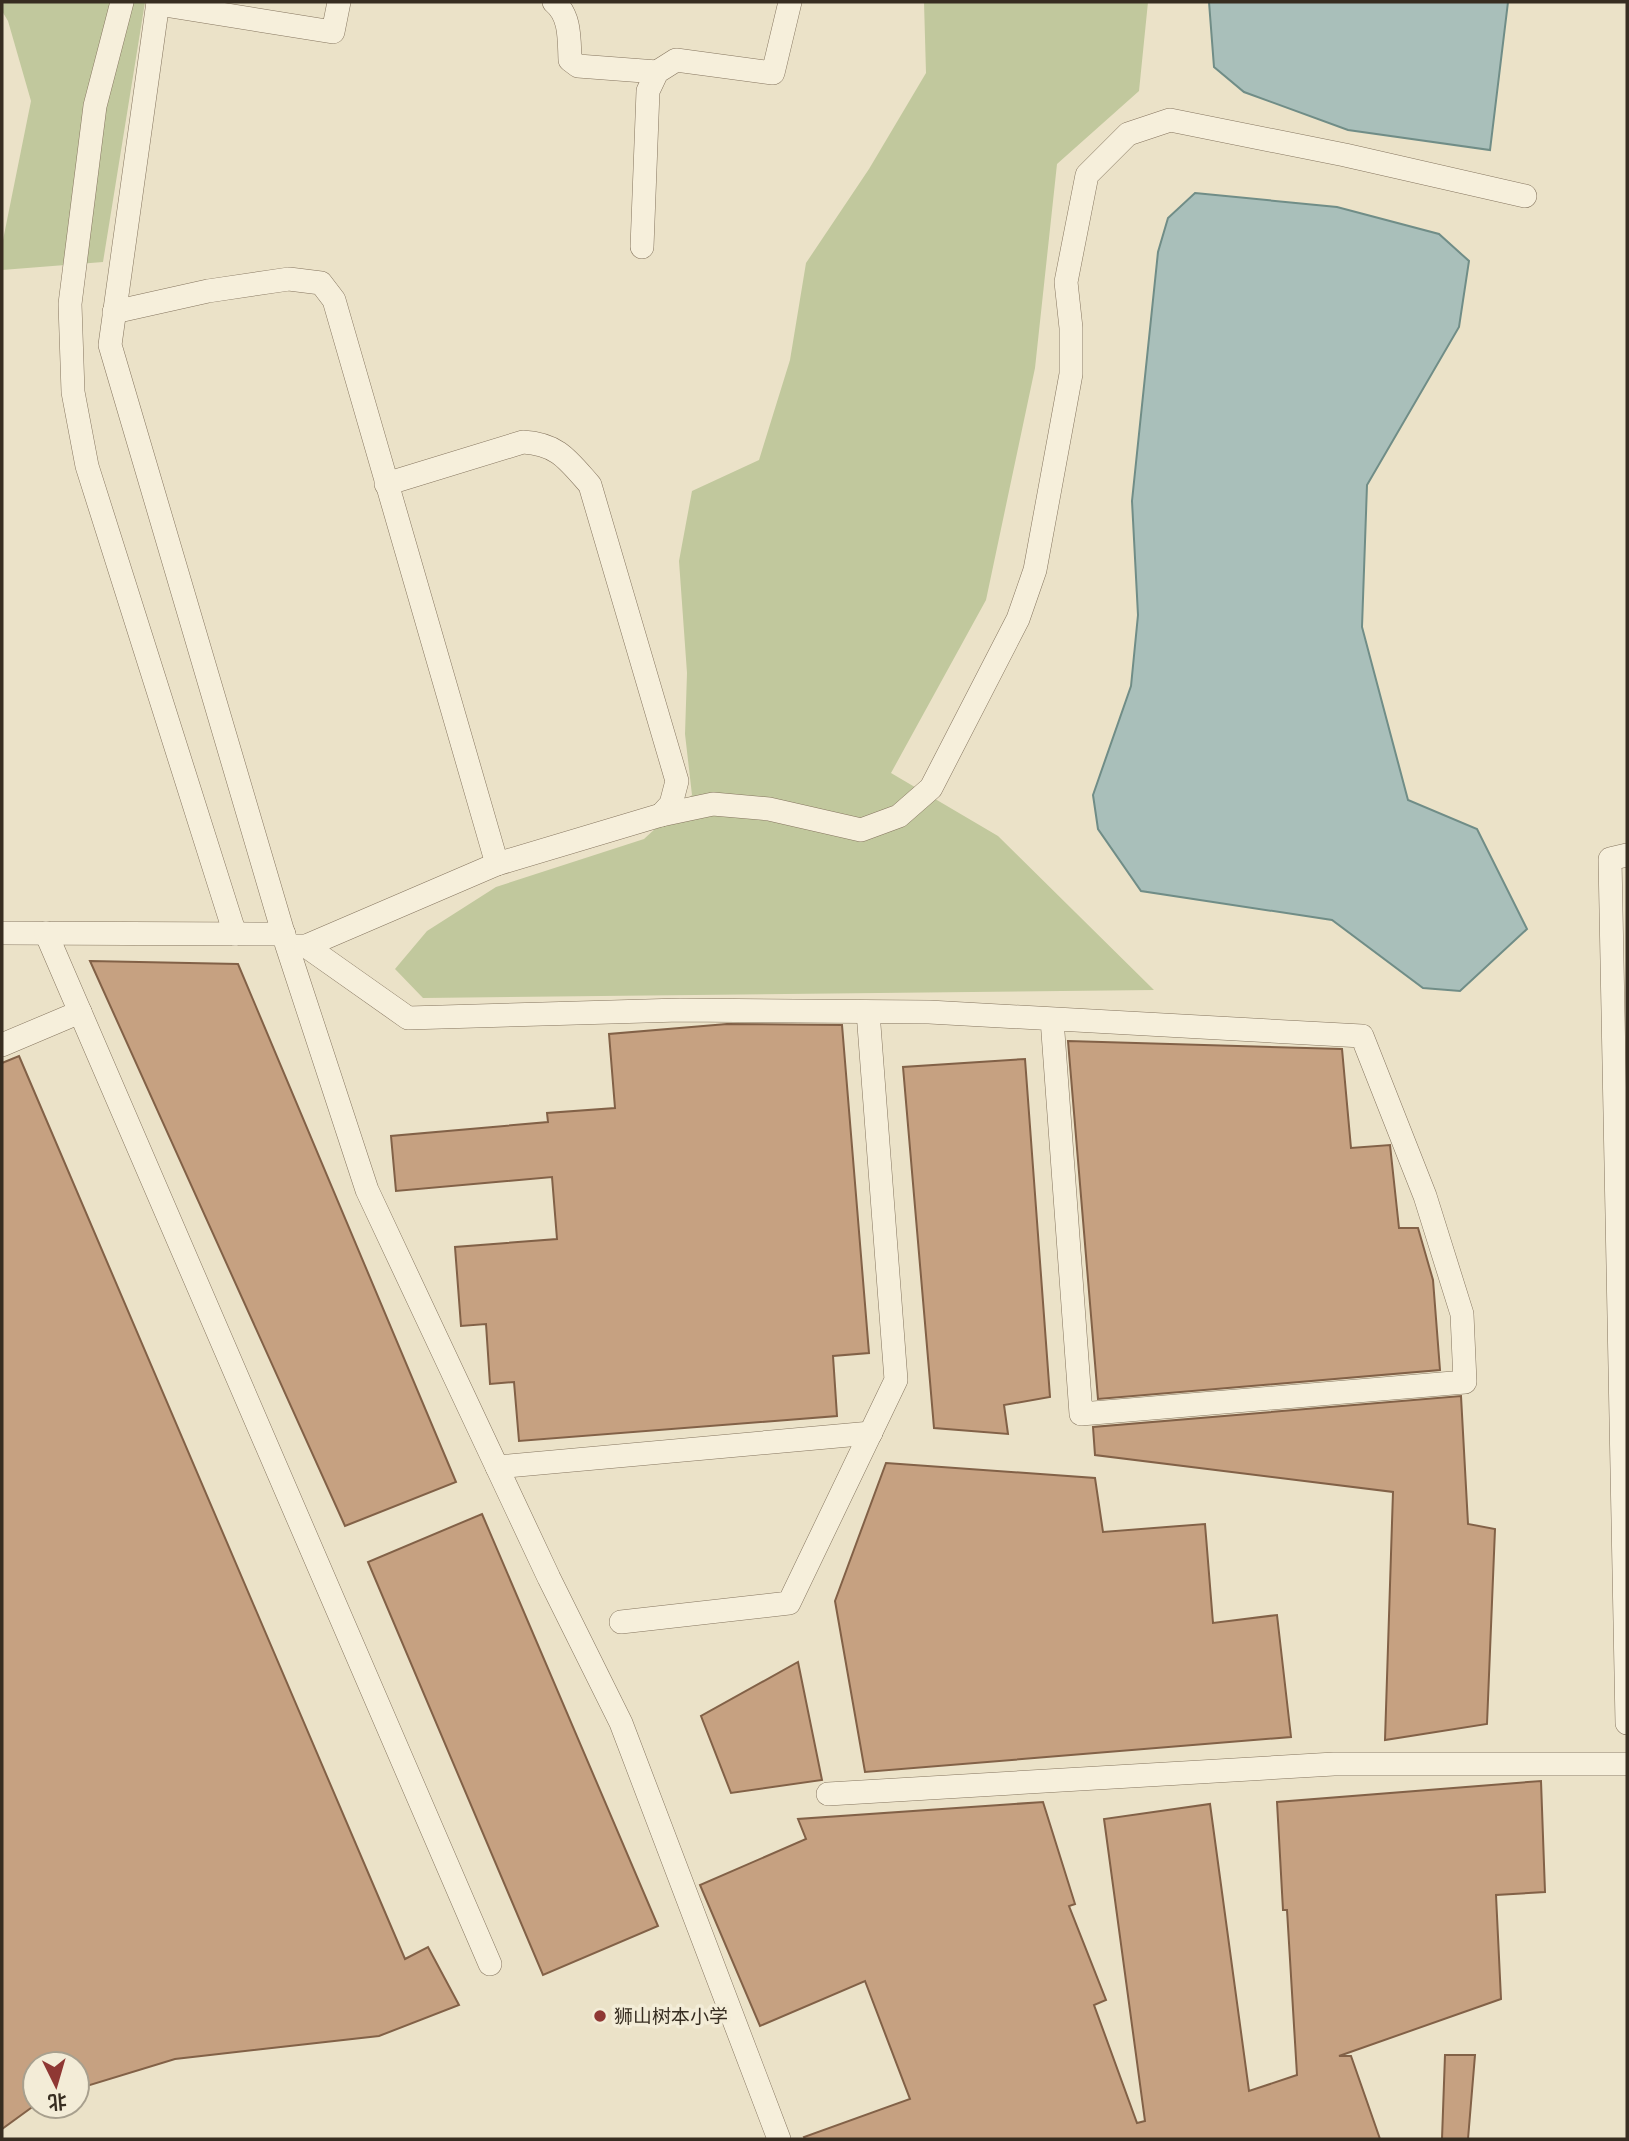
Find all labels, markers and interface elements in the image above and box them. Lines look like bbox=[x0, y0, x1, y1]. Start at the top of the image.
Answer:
place label: 狮山树本小学 bbox=[614, 2005, 728, 2028]
marker: 狮山树本小学 bbox=[592, 2008, 608, 2024]
north arrow bbox=[21, 2050, 91, 2120]
text: 北 bbox=[47, 2089, 68, 2114]

